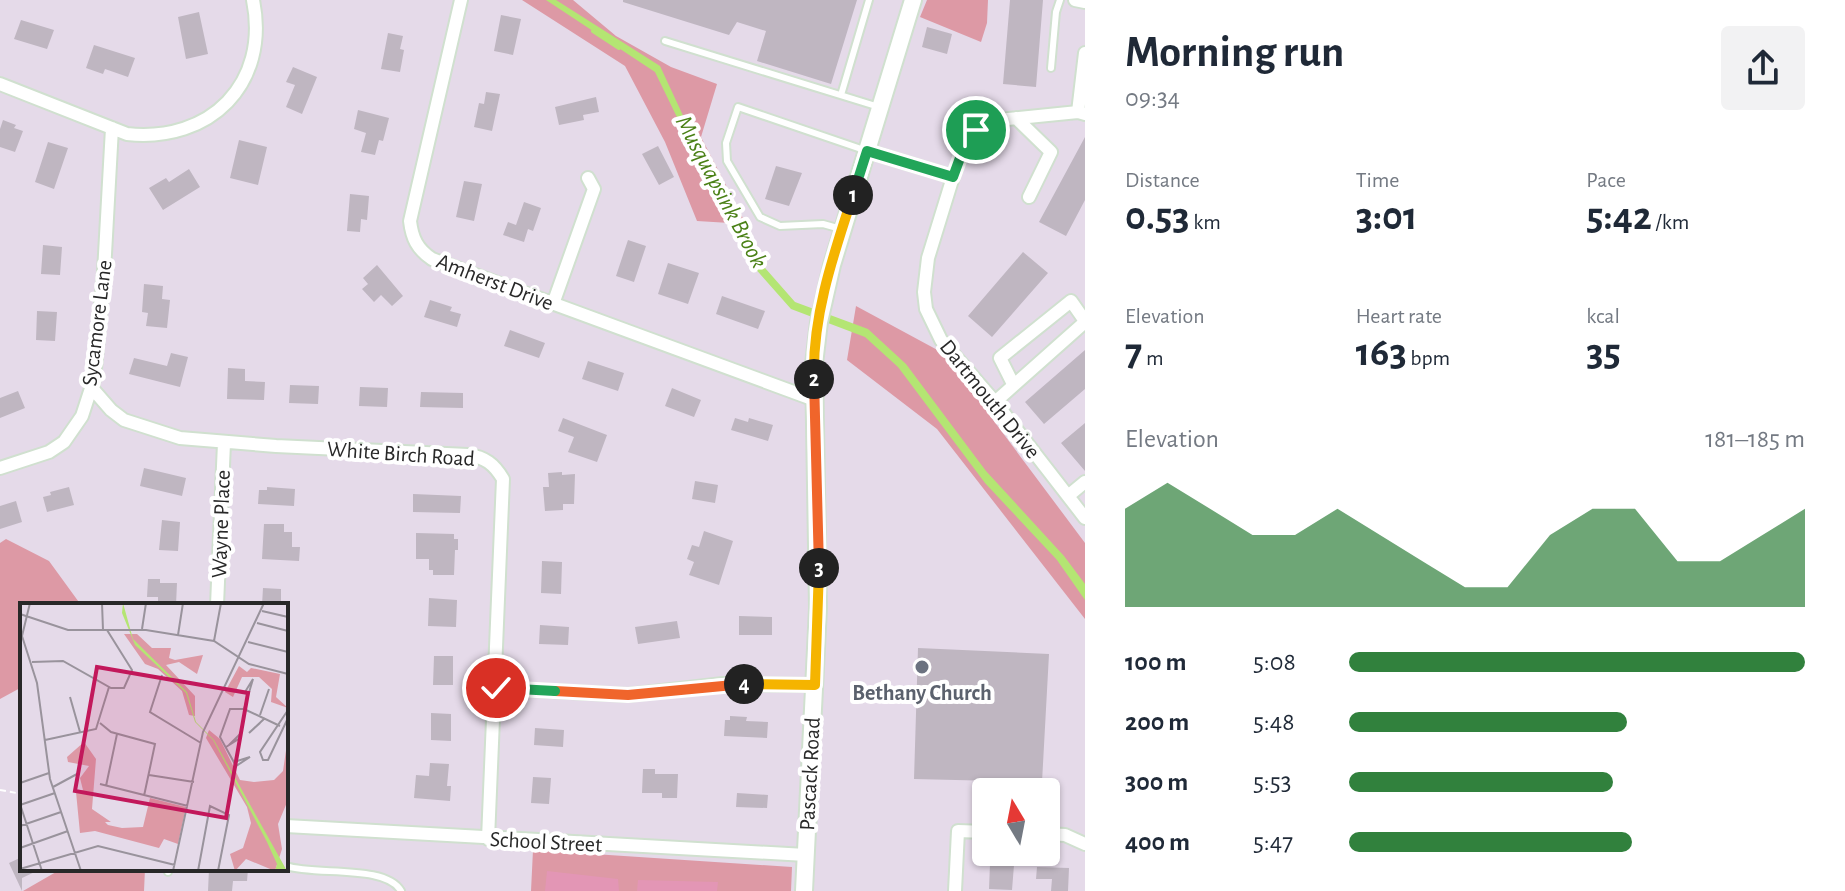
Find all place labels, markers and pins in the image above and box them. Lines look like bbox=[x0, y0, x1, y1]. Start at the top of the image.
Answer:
pin bbox=[942, 96, 1010, 164]
pin: 1 bbox=[833, 175, 873, 215]
pin: 2 bbox=[794, 359, 834, 399]
pin: 3 bbox=[799, 548, 839, 588]
pin bbox=[462, 654, 530, 722]
marker: Bethany Church bbox=[913, 658, 931, 676]
pin: 4 bbox=[724, 664, 764, 704]
place label: Bethany Church bbox=[852, 682, 992, 705]

